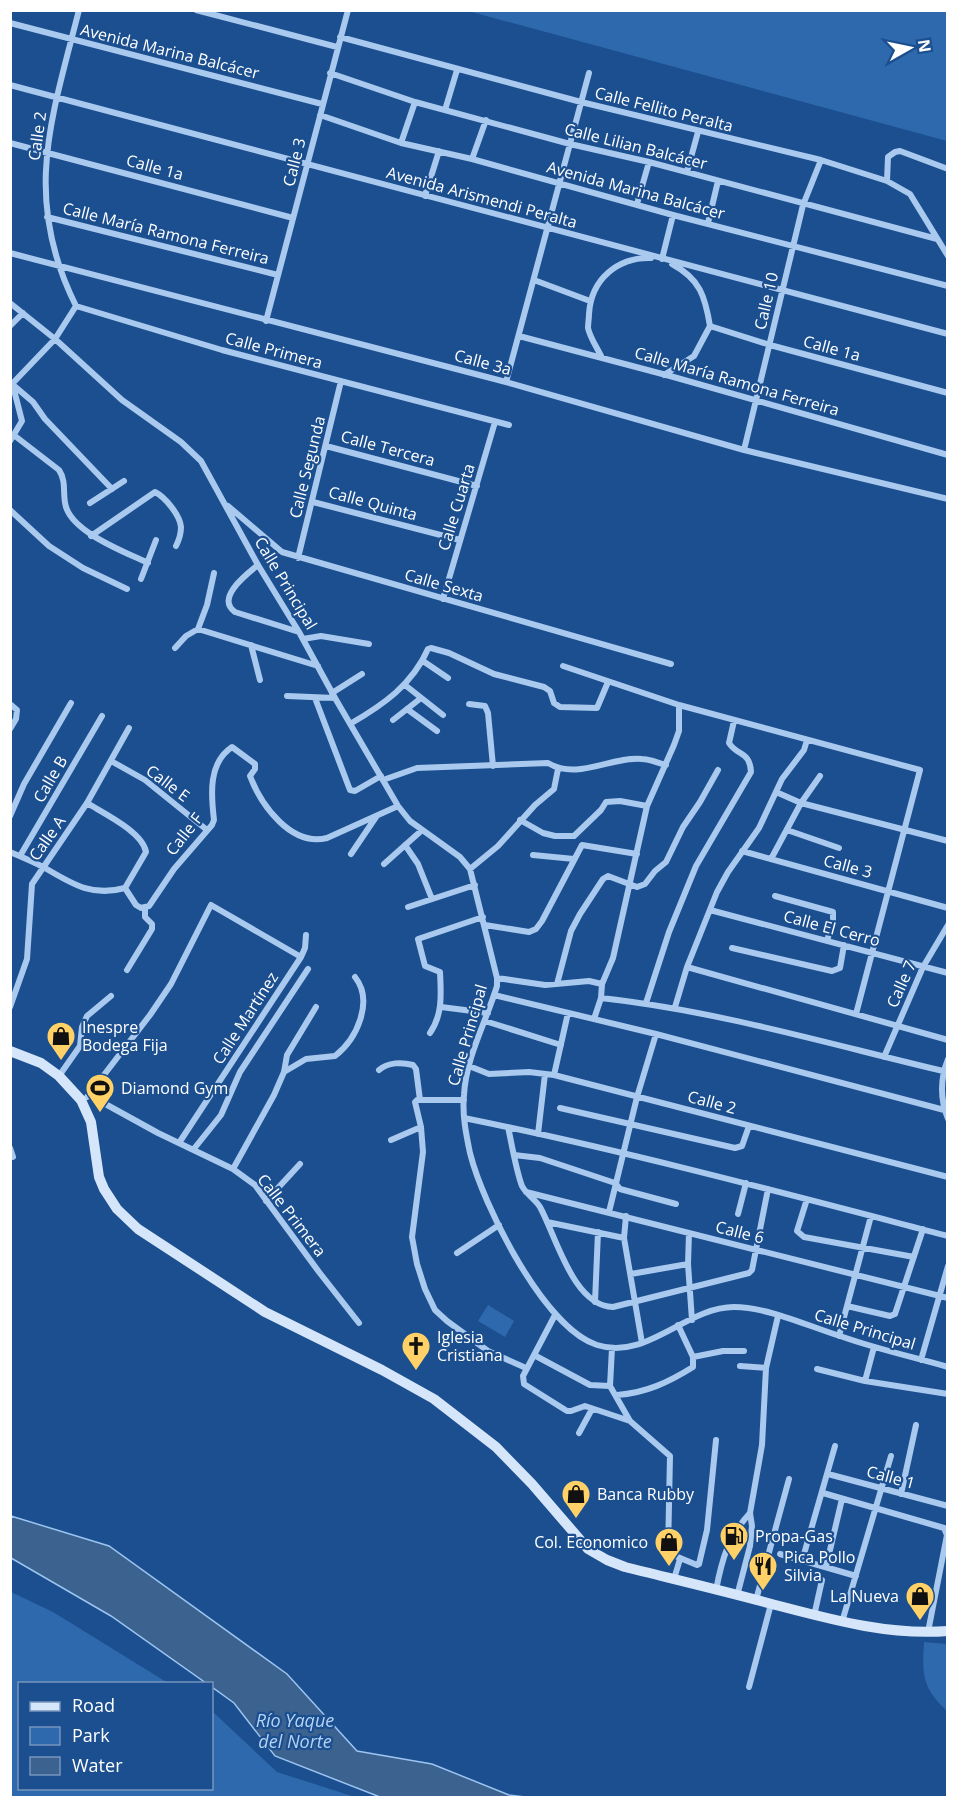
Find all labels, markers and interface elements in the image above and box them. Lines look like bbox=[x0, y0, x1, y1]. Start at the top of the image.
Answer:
street label: Avenida Marina Balcácer bbox=[78, 18, 262, 84]
north arrow bbox=[880, 18, 940, 78]
text: N bbox=[913, 38, 937, 54]
street label: Calle Fellito Peralta bbox=[593, 81, 735, 137]
street label: Calle 2 bbox=[23, 110, 51, 162]
street label: Calle Lilian Balcácer bbox=[562, 118, 710, 175]
street label: Calle 3 bbox=[277, 135, 311, 189]
street label: Calle 1a bbox=[124, 149, 186, 185]
street label: Avenida Marina Balcácer bbox=[545, 156, 728, 224]
street label: Avenida Arismendi Peralta bbox=[384, 161, 580, 233]
street label: Calle María Ramona Ferreira bbox=[61, 197, 271, 269]
street label: Calle 10 bbox=[749, 270, 783, 332]
street label: Calle Primera bbox=[223, 326, 325, 374]
street label: Calle 1a bbox=[801, 330, 863, 366]
street label: Calle María Ramona Ferreira bbox=[632, 341, 842, 421]
street label: Calle 3a bbox=[452, 344, 514, 380]
street label: Calle Segunda bbox=[284, 413, 330, 521]
street label: Calle Tercera bbox=[338, 425, 438, 471]
street label: Calle Cuarta bbox=[432, 461, 480, 553]
street label: Calle Quinta bbox=[326, 481, 420, 525]
street label: Calle Principal bbox=[250, 532, 322, 634]
street label: Calle Sexta bbox=[402, 563, 486, 607]
street label: Calle B bbox=[28, 752, 72, 806]
street label: Calle E bbox=[142, 759, 194, 807]
street label: Calle F bbox=[160, 808, 208, 860]
street label: Calle A bbox=[24, 810, 71, 865]
street label: Calle 3 bbox=[821, 849, 875, 883]
street label: Calle El Cerro bbox=[781, 905, 883, 951]
street label: Calle 7 bbox=[881, 957, 921, 1011]
street label: Calle Martínez bbox=[207, 968, 283, 1068]
street label: Calle Principal bbox=[442, 982, 492, 1088]
place label: Inespre Bodega Fija bbox=[82, 1016, 168, 1056]
shop icon: Inespre Bodega Fija bbox=[45, 1020, 77, 1062]
sports icon: Diamond Gym bbox=[84, 1072, 116, 1114]
place label: Diamond Gym bbox=[121, 1077, 228, 1099]
street label: Calle 2 bbox=[685, 1085, 739, 1119]
street label: Calle Primera bbox=[253, 1169, 331, 1261]
street label: Calle 6 bbox=[713, 1215, 767, 1249]
street label: Calle Principal bbox=[812, 1303, 918, 1355]
place label: Iglesia Cristiana bbox=[437, 1326, 503, 1366]
church icon: Iglesia Cristiana bbox=[400, 1330, 432, 1372]
street label: Calle 1 bbox=[864, 1460, 918, 1494]
shop icon: Banca Rubby bbox=[560, 1478, 592, 1520]
place label: Banca Rubby bbox=[597, 1483, 695, 1505]
fuel station icon: Propa-Gas bbox=[718, 1520, 750, 1562]
place label: Propa-Gas bbox=[755, 1525, 833, 1547]
shop icon: Col. Economico bbox=[653, 1526, 685, 1568]
place label: Col. Economico bbox=[534, 1531, 648, 1553]
place label: Pica Pollo Silvia bbox=[784, 1546, 855, 1586]
restaurant icon: Pica Pollo Silvia bbox=[747, 1550, 779, 1592]
shop icon: La Nueva bbox=[904, 1580, 936, 1622]
place label: La Nueva bbox=[830, 1585, 899, 1607]
legend bbox=[18, 1682, 213, 1790]
text: Road bbox=[72, 1693, 115, 1717]
water label: Río Yaque del Norte bbox=[256, 1708, 334, 1753]
text: Park bbox=[72, 1723, 110, 1747]
text: Water bbox=[72, 1753, 123, 1777]

